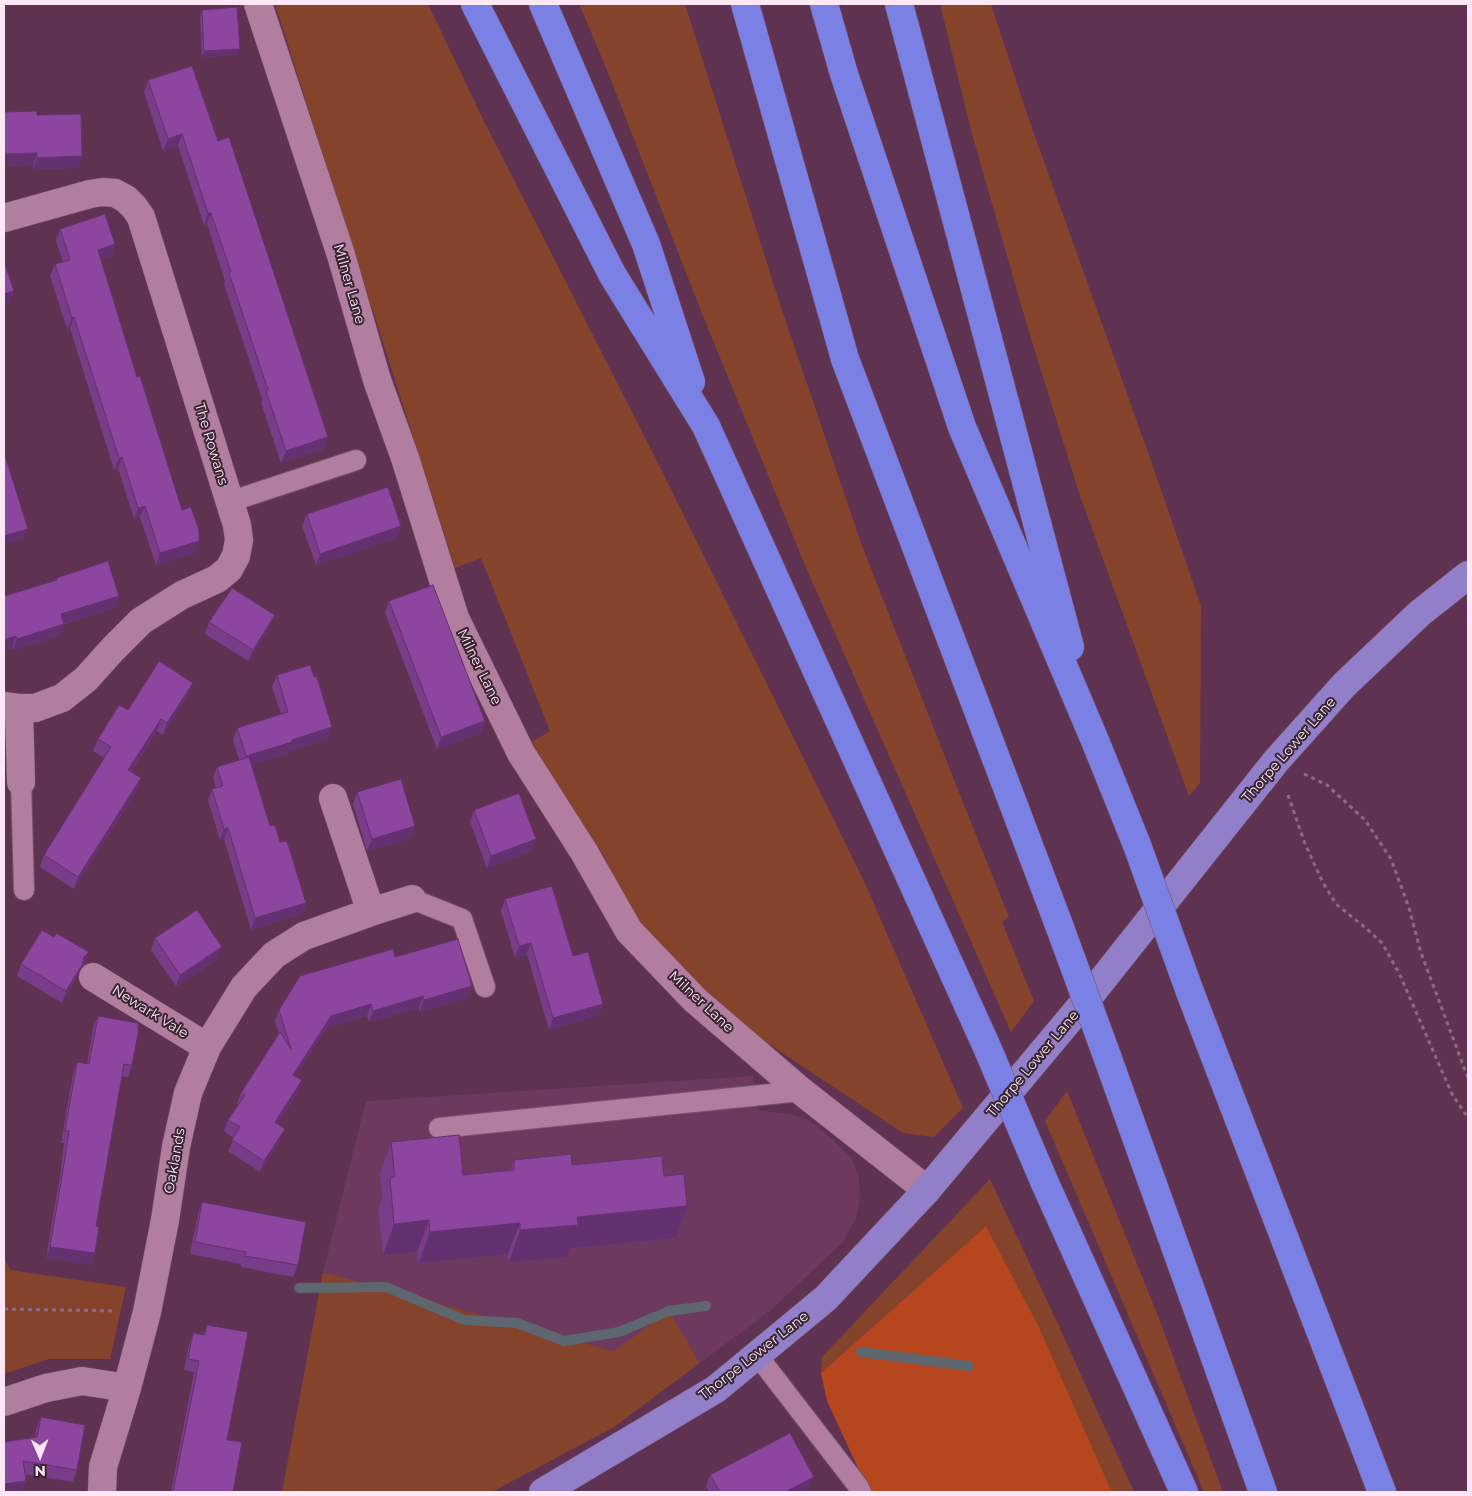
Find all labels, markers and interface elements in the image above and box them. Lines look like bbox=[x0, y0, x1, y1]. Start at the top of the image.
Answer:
street label: Milner Lane bbox=[330, 242, 368, 326]
street label: The Rowans bbox=[191, 401, 231, 487]
street label: Milner Lane bbox=[453, 626, 505, 708]
street label: Thorpe Lower Lane bbox=[1239, 694, 1339, 806]
street label: Milner Lane bbox=[665, 968, 737, 1036]
street label: Newark Vale bbox=[109, 982, 191, 1042]
street label: Thorpe Lower Lane bbox=[983, 1007, 1083, 1121]
street label: Oaklands bbox=[161, 1127, 189, 1195]
street label: Thorpe Lower Lane bbox=[696, 1308, 812, 1404]
north arrow bbox=[15, 1431, 65, 1481]
text: N bbox=[34, 1462, 46, 1480]

